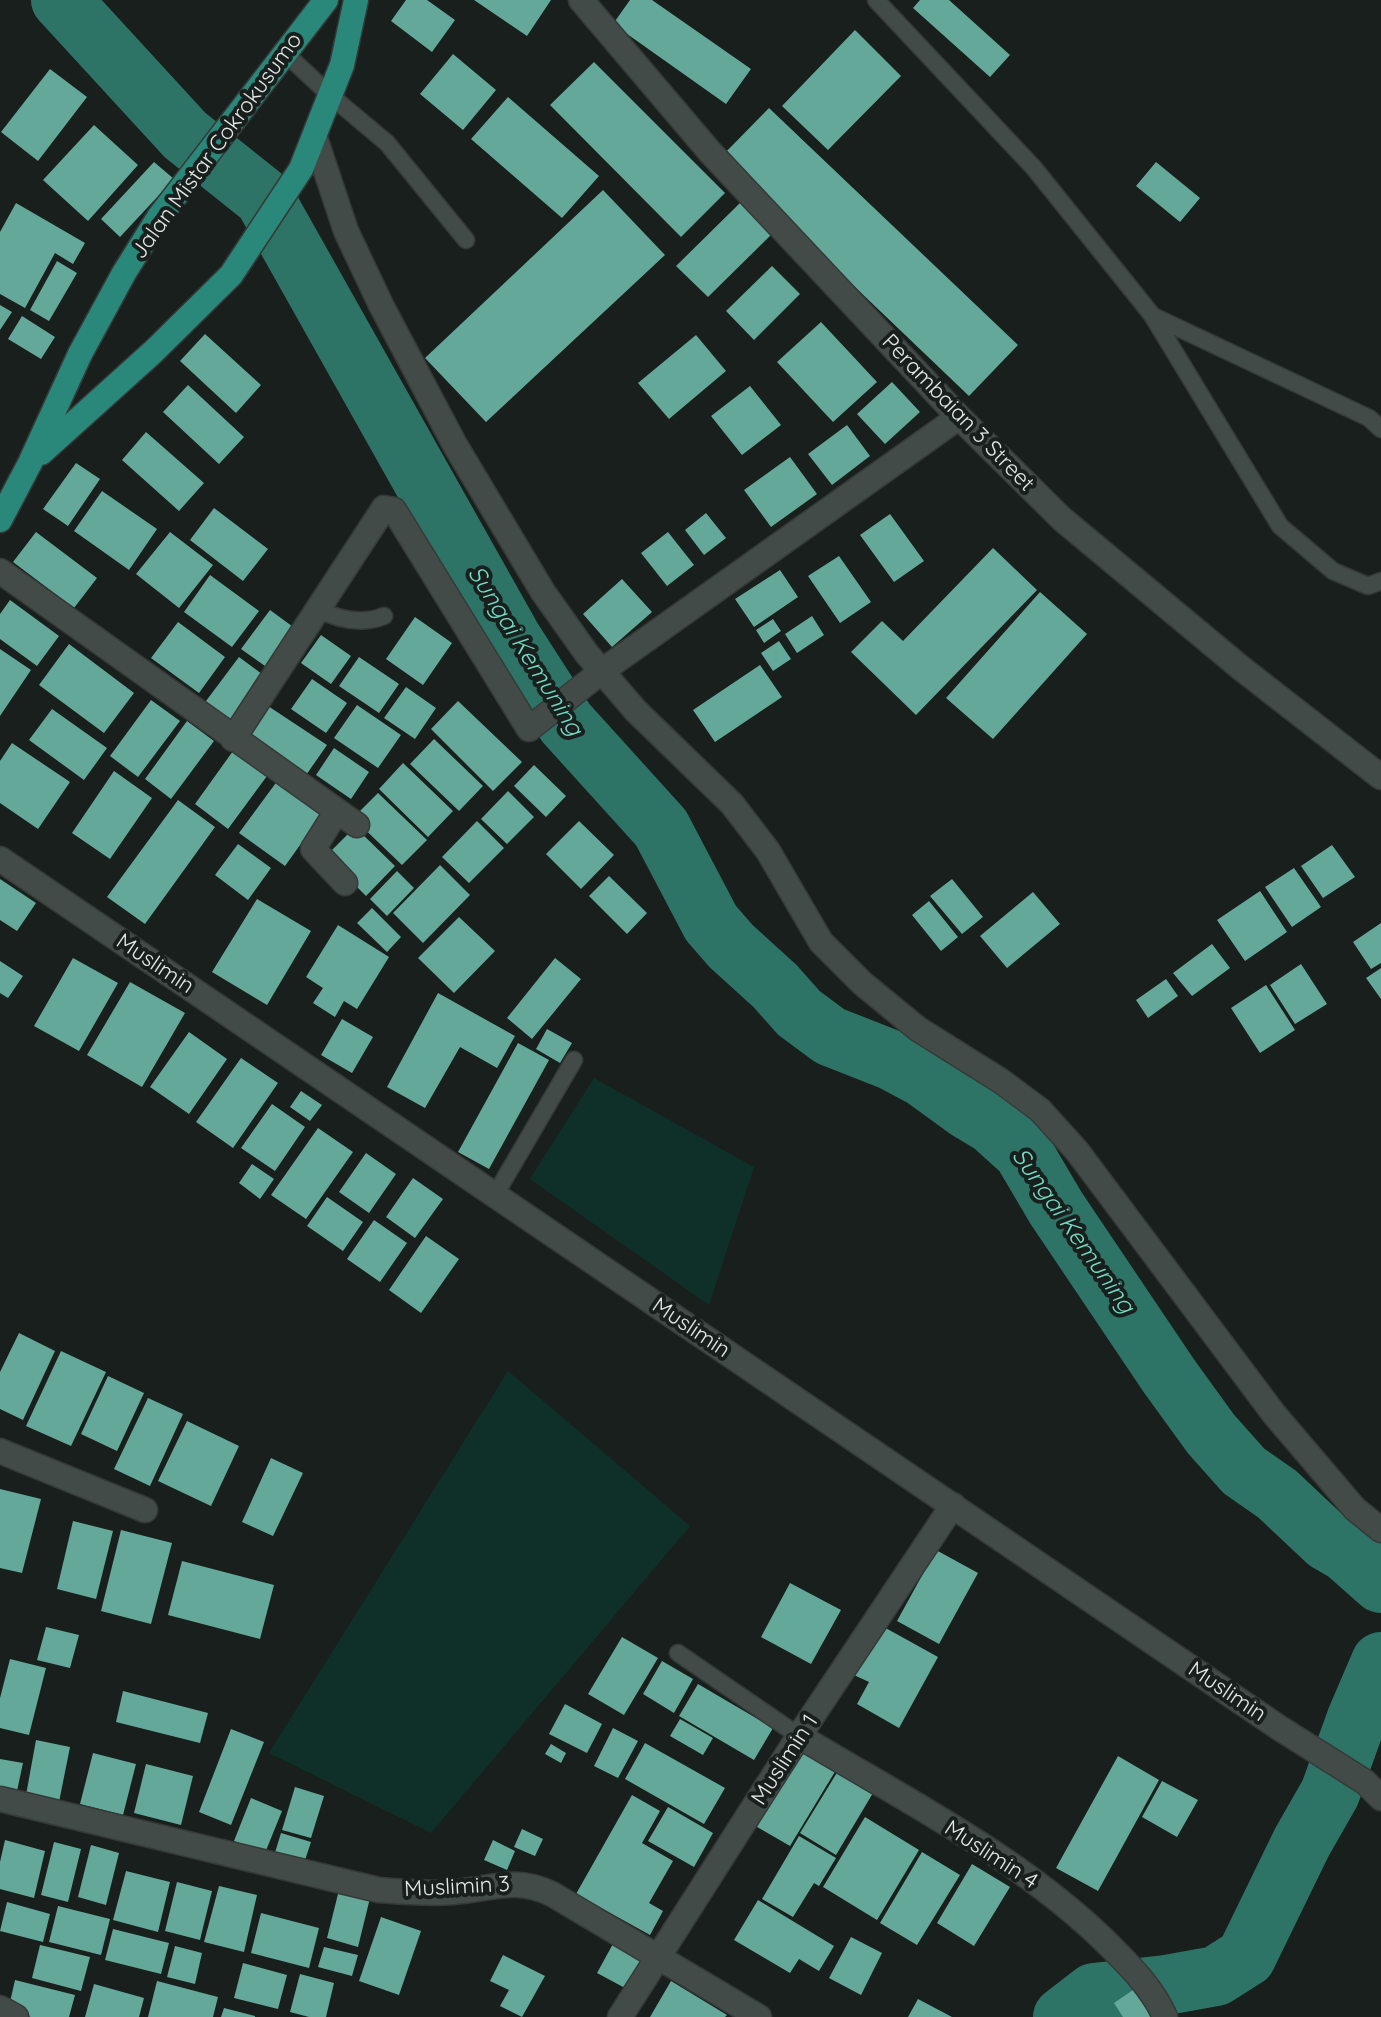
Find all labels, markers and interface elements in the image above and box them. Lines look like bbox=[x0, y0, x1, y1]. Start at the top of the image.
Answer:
street label: Jalan Mistar Cokrokusumo bbox=[126, 28, 308, 264]
street label: Perambaian 3 Street bbox=[876, 329, 1040, 497]
water label: Sungai Kemuning bbox=[461, 561, 589, 741]
street label: Muslimin bbox=[111, 928, 199, 1000]
water label: Sungai Kemuning bbox=[1005, 1143, 1141, 1319]
street label: Muslimin bbox=[647, 1292, 735, 1364]
street label: Muslimin bbox=[1183, 1656, 1271, 1728]
street label: Muslimin 1 bbox=[746, 1710, 824, 1810]
street label: Muslimin 4 bbox=[939, 1815, 1043, 1895]
street label: Muslimin 3 bbox=[403, 1871, 511, 1903]

